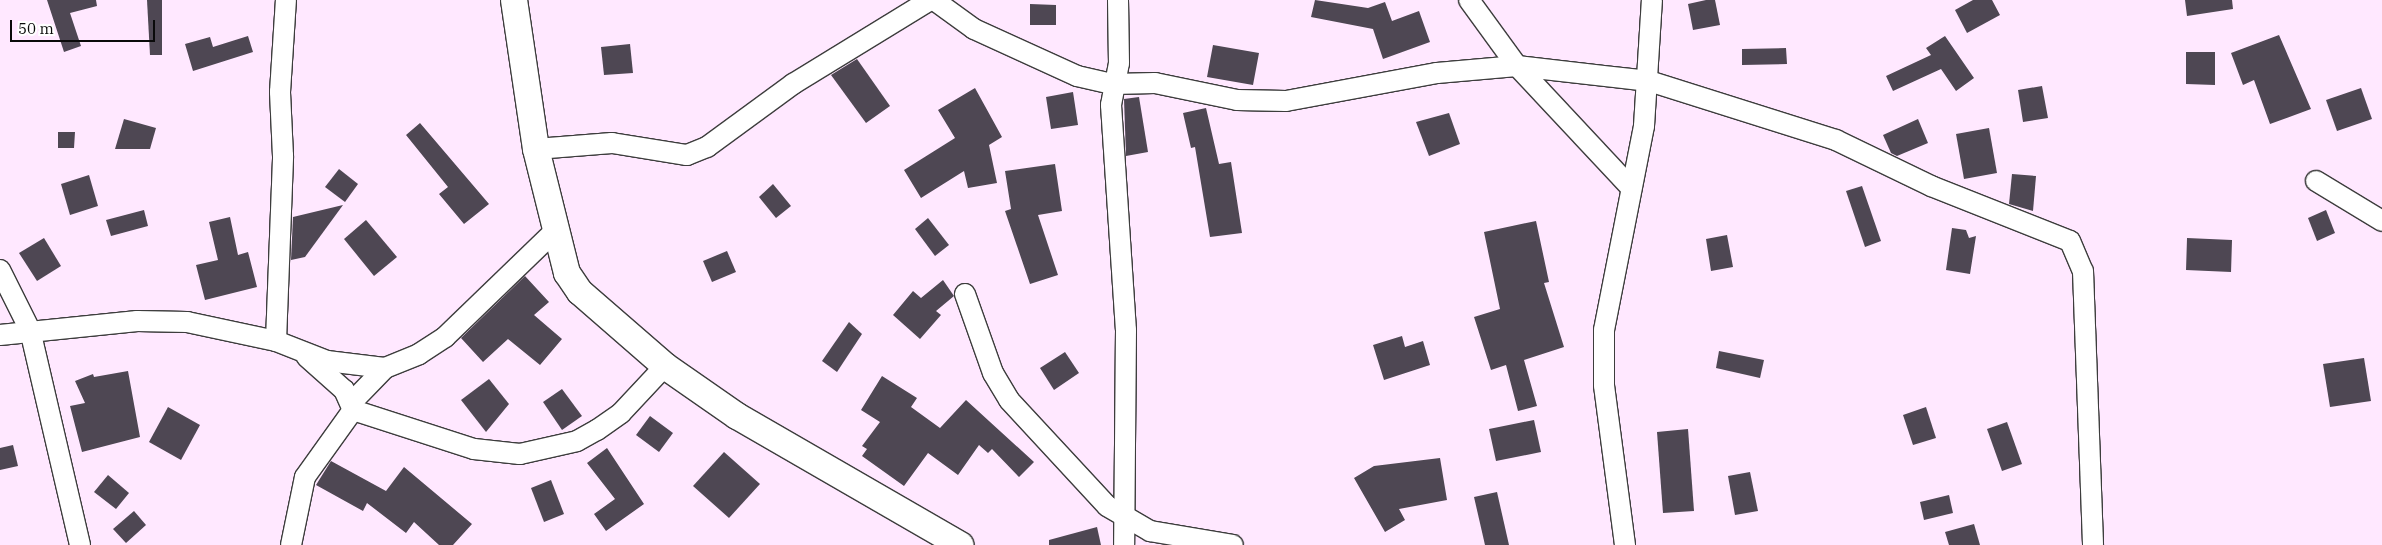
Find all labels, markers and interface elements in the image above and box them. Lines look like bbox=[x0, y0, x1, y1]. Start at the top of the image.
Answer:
scale bar bbox=[12, 10, 158, 42]
text: 50 m bbox=[18, 19, 54, 38]

